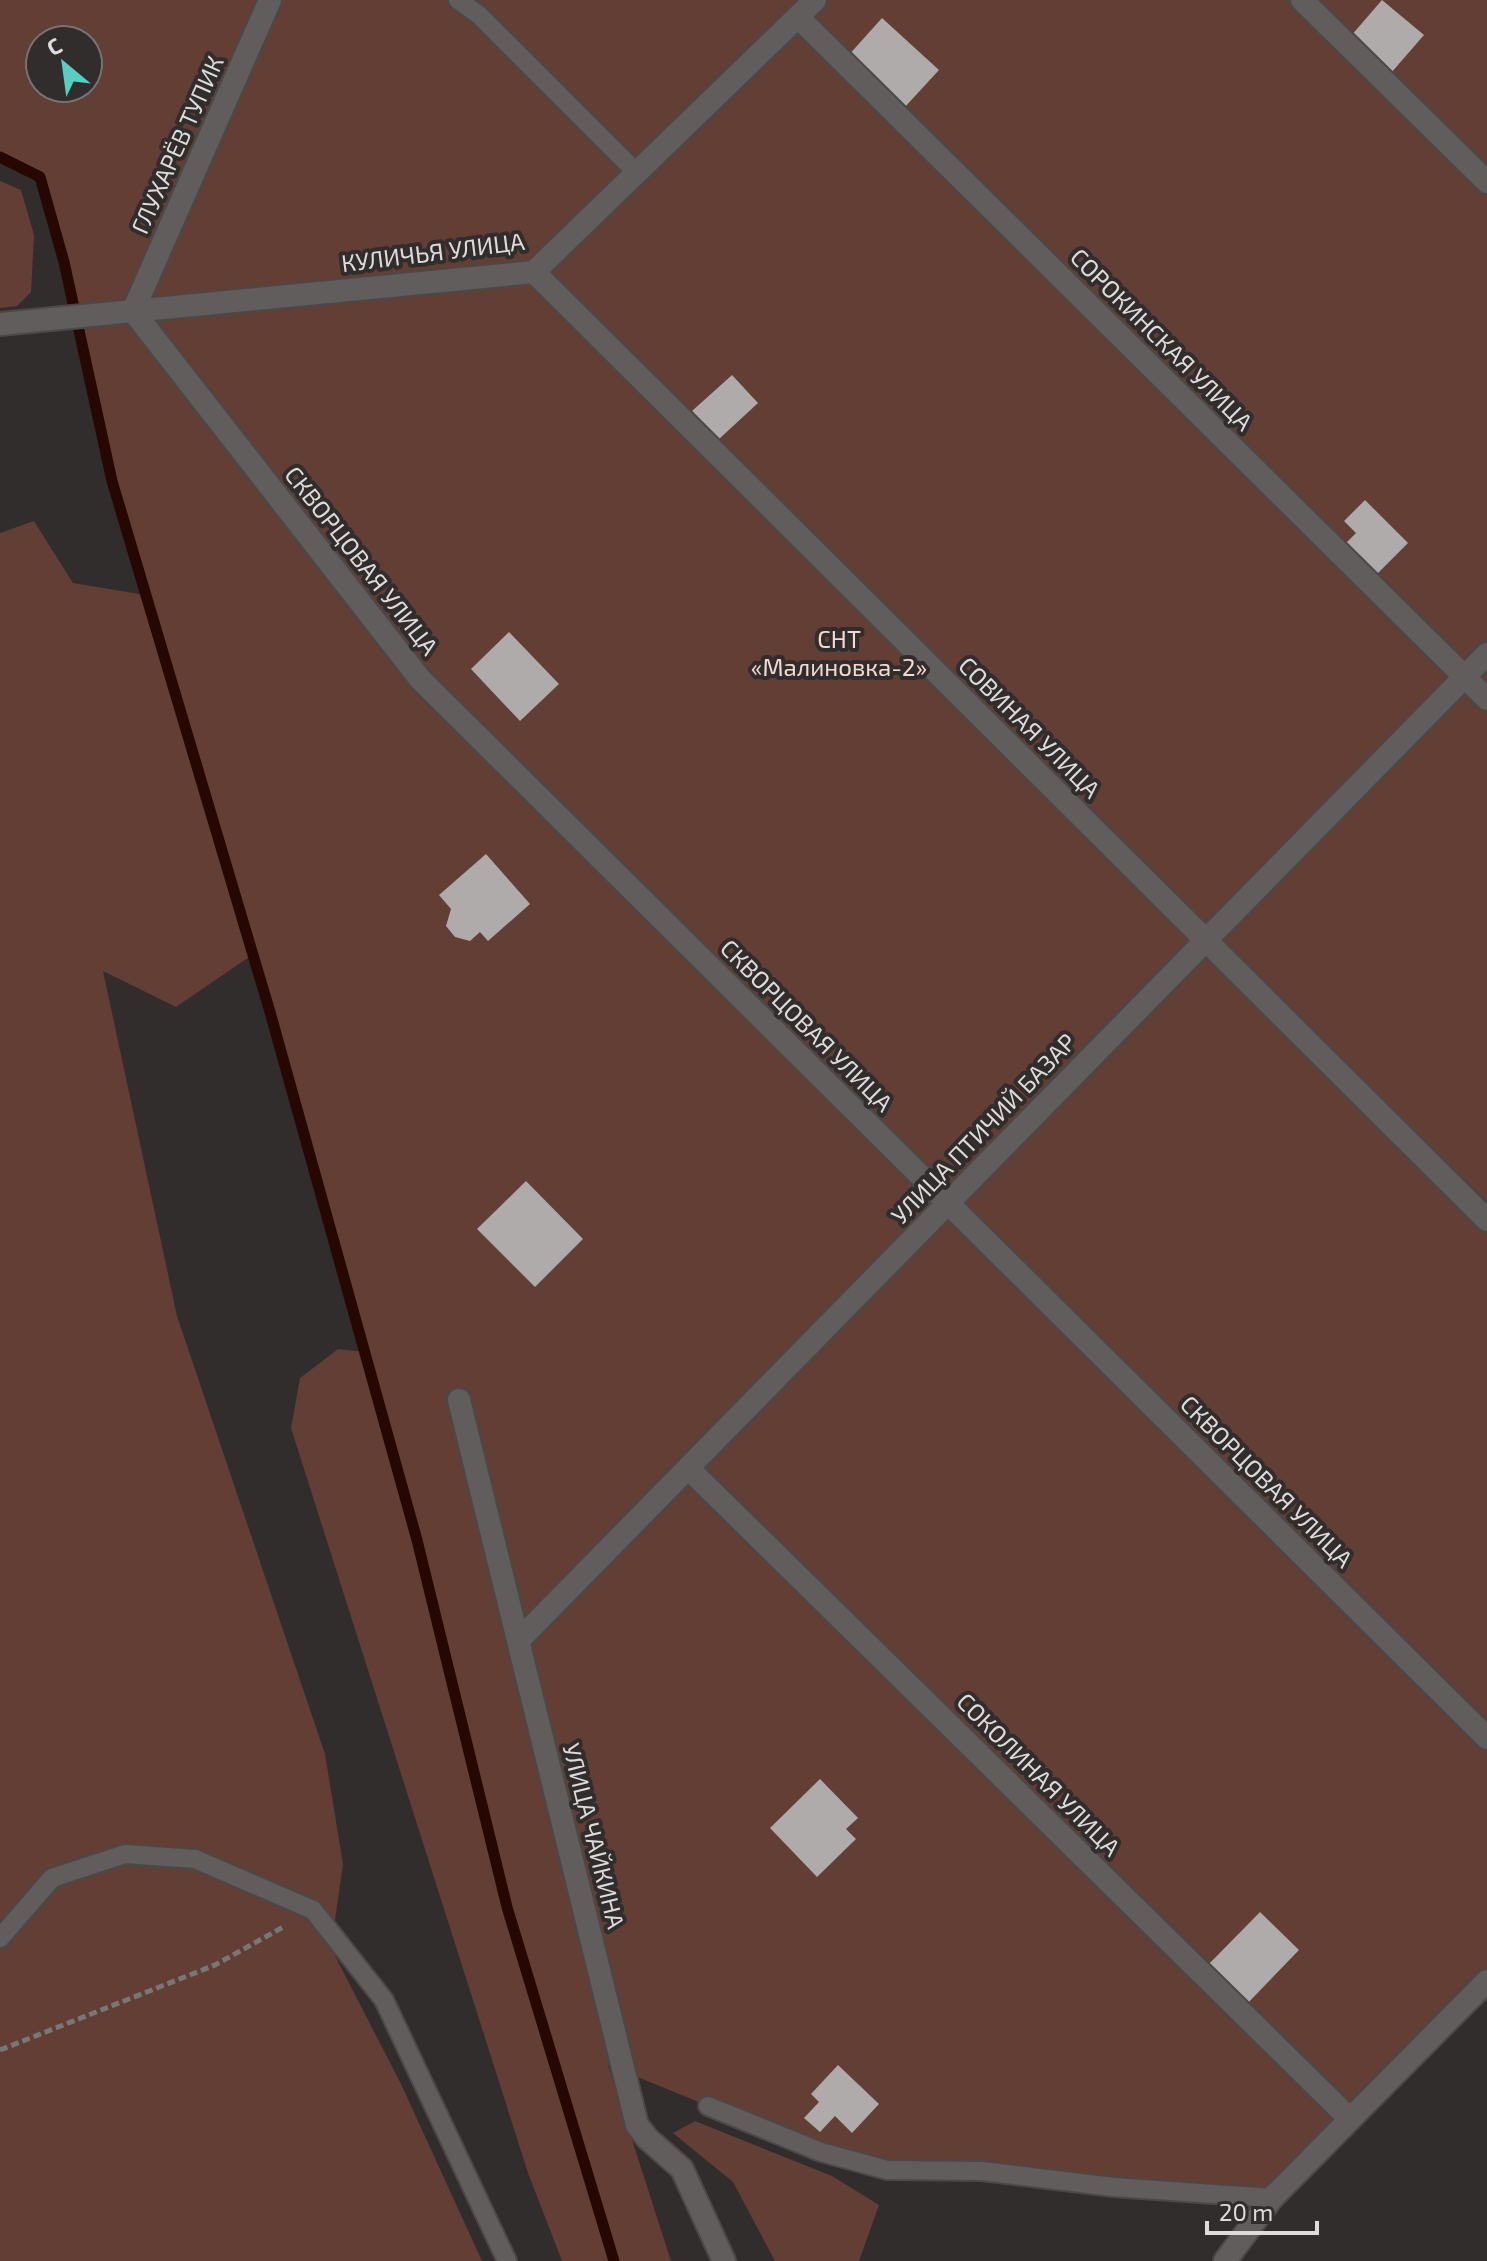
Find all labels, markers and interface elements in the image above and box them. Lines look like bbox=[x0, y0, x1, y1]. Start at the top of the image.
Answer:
north arrow bbox=[24, 24, 104, 104]
text: С bbox=[42, 31, 66, 60]
street label: ГЛУХАРЁВ ТУПИК bbox=[124, 51, 229, 238]
street label: КУЛИЧЬЯ УЛИЦА bbox=[339, 226, 526, 277]
street label: СОРОКИНСКАЯ УЛИЦА bbox=[1065, 242, 1259, 436]
street label: СКВОРЦОВАЯ УЛИЦА bbox=[279, 460, 445, 660]
park label: СНТ «Малиновка-2» bbox=[751, 624, 927, 681]
street label: СОВИНАЯ УЛИЦА bbox=[953, 650, 1107, 804]
street label: СКВОРЦОВАЯ УЛИЦА bbox=[715, 933, 899, 1117]
street label: УЛИЦА ПТИЧИЙ БАЗАР bbox=[885, 1027, 1081, 1229]
street label: СКВОРЦОВАЯ УЛИЦА bbox=[1175, 1389, 1359, 1573]
street label: СОКОЛИНАЯ УЛИЦА bbox=[951, 1686, 1127, 1862]
street label: УЛИЦА ЧАЙКИНА bbox=[557, 1740, 632, 1931]
scale bar bbox=[1207, 2185, 1317, 2235]
text: 20 m bbox=[1219, 2197, 1273, 2226]

